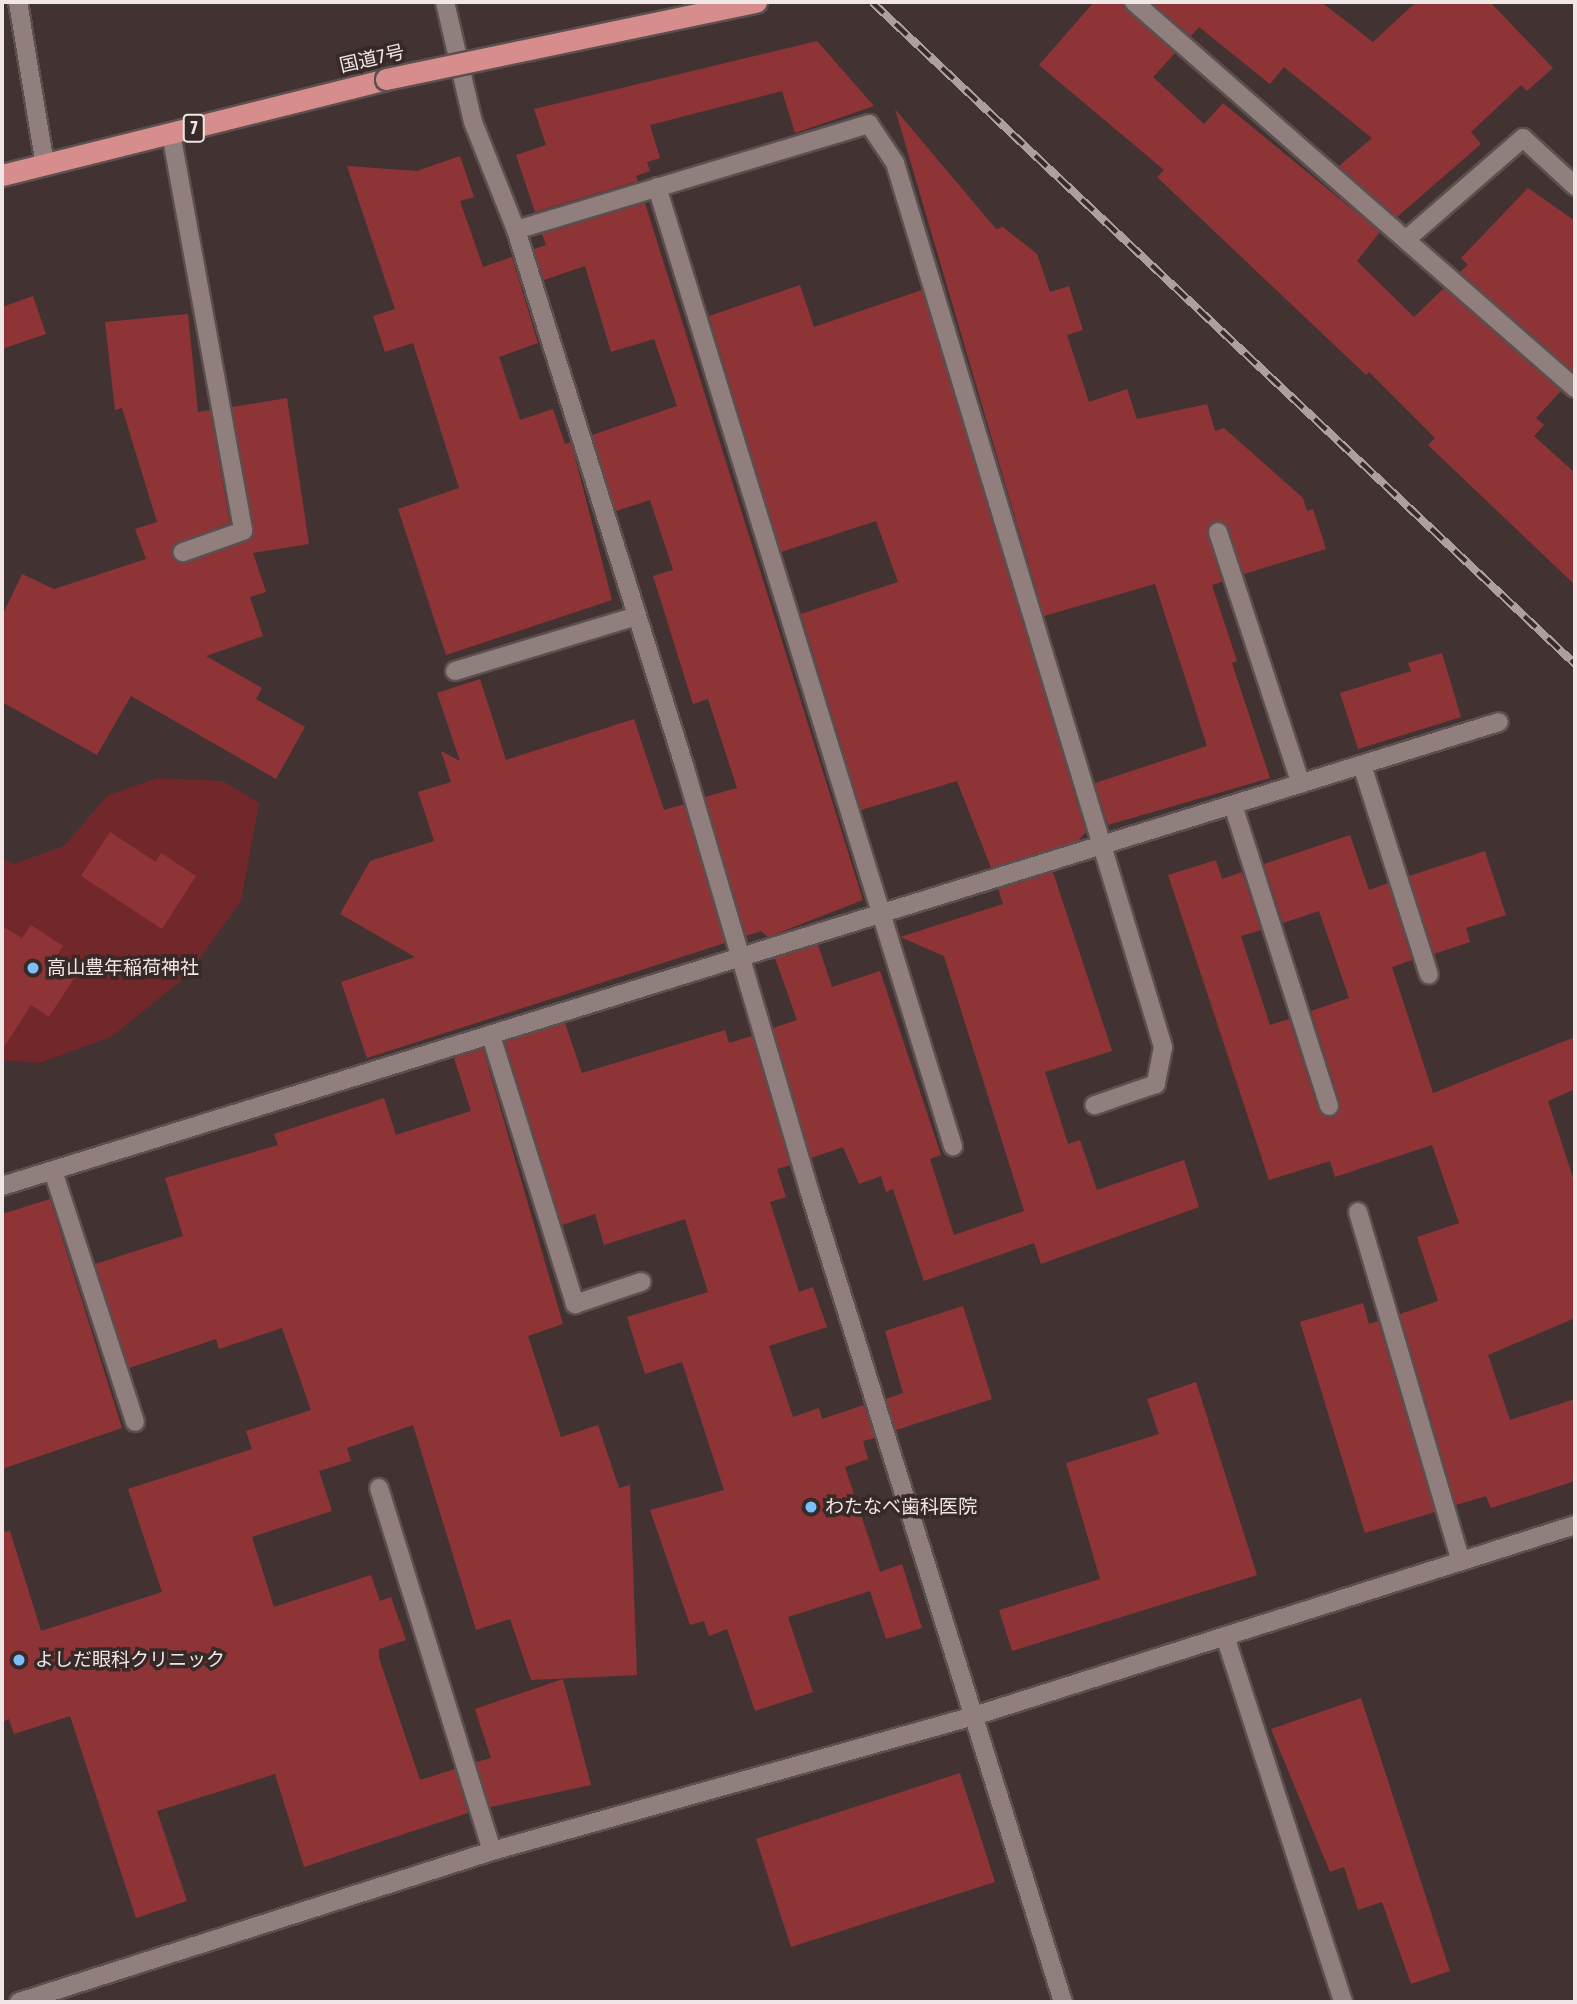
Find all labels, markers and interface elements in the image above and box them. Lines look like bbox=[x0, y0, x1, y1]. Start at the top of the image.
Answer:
street label: 国道7号 bbox=[337, 40, 407, 78]
road number: 7 bbox=[182, 113, 206, 142]
place label: 高山豊年稲荷神社 bbox=[47, 957, 199, 979]
marker: 高山豊年稲荷神社 bbox=[25, 960, 41, 976]
place label: わたなべ歯科医院 bbox=[825, 1496, 977, 1518]
marker: わたなべ歯科医院 bbox=[803, 1499, 819, 1515]
place label: よしだ眼科クリニック bbox=[35, 1649, 225, 1671]
marker: よしだ眼科クリニック bbox=[9, 1650, 29, 1670]

